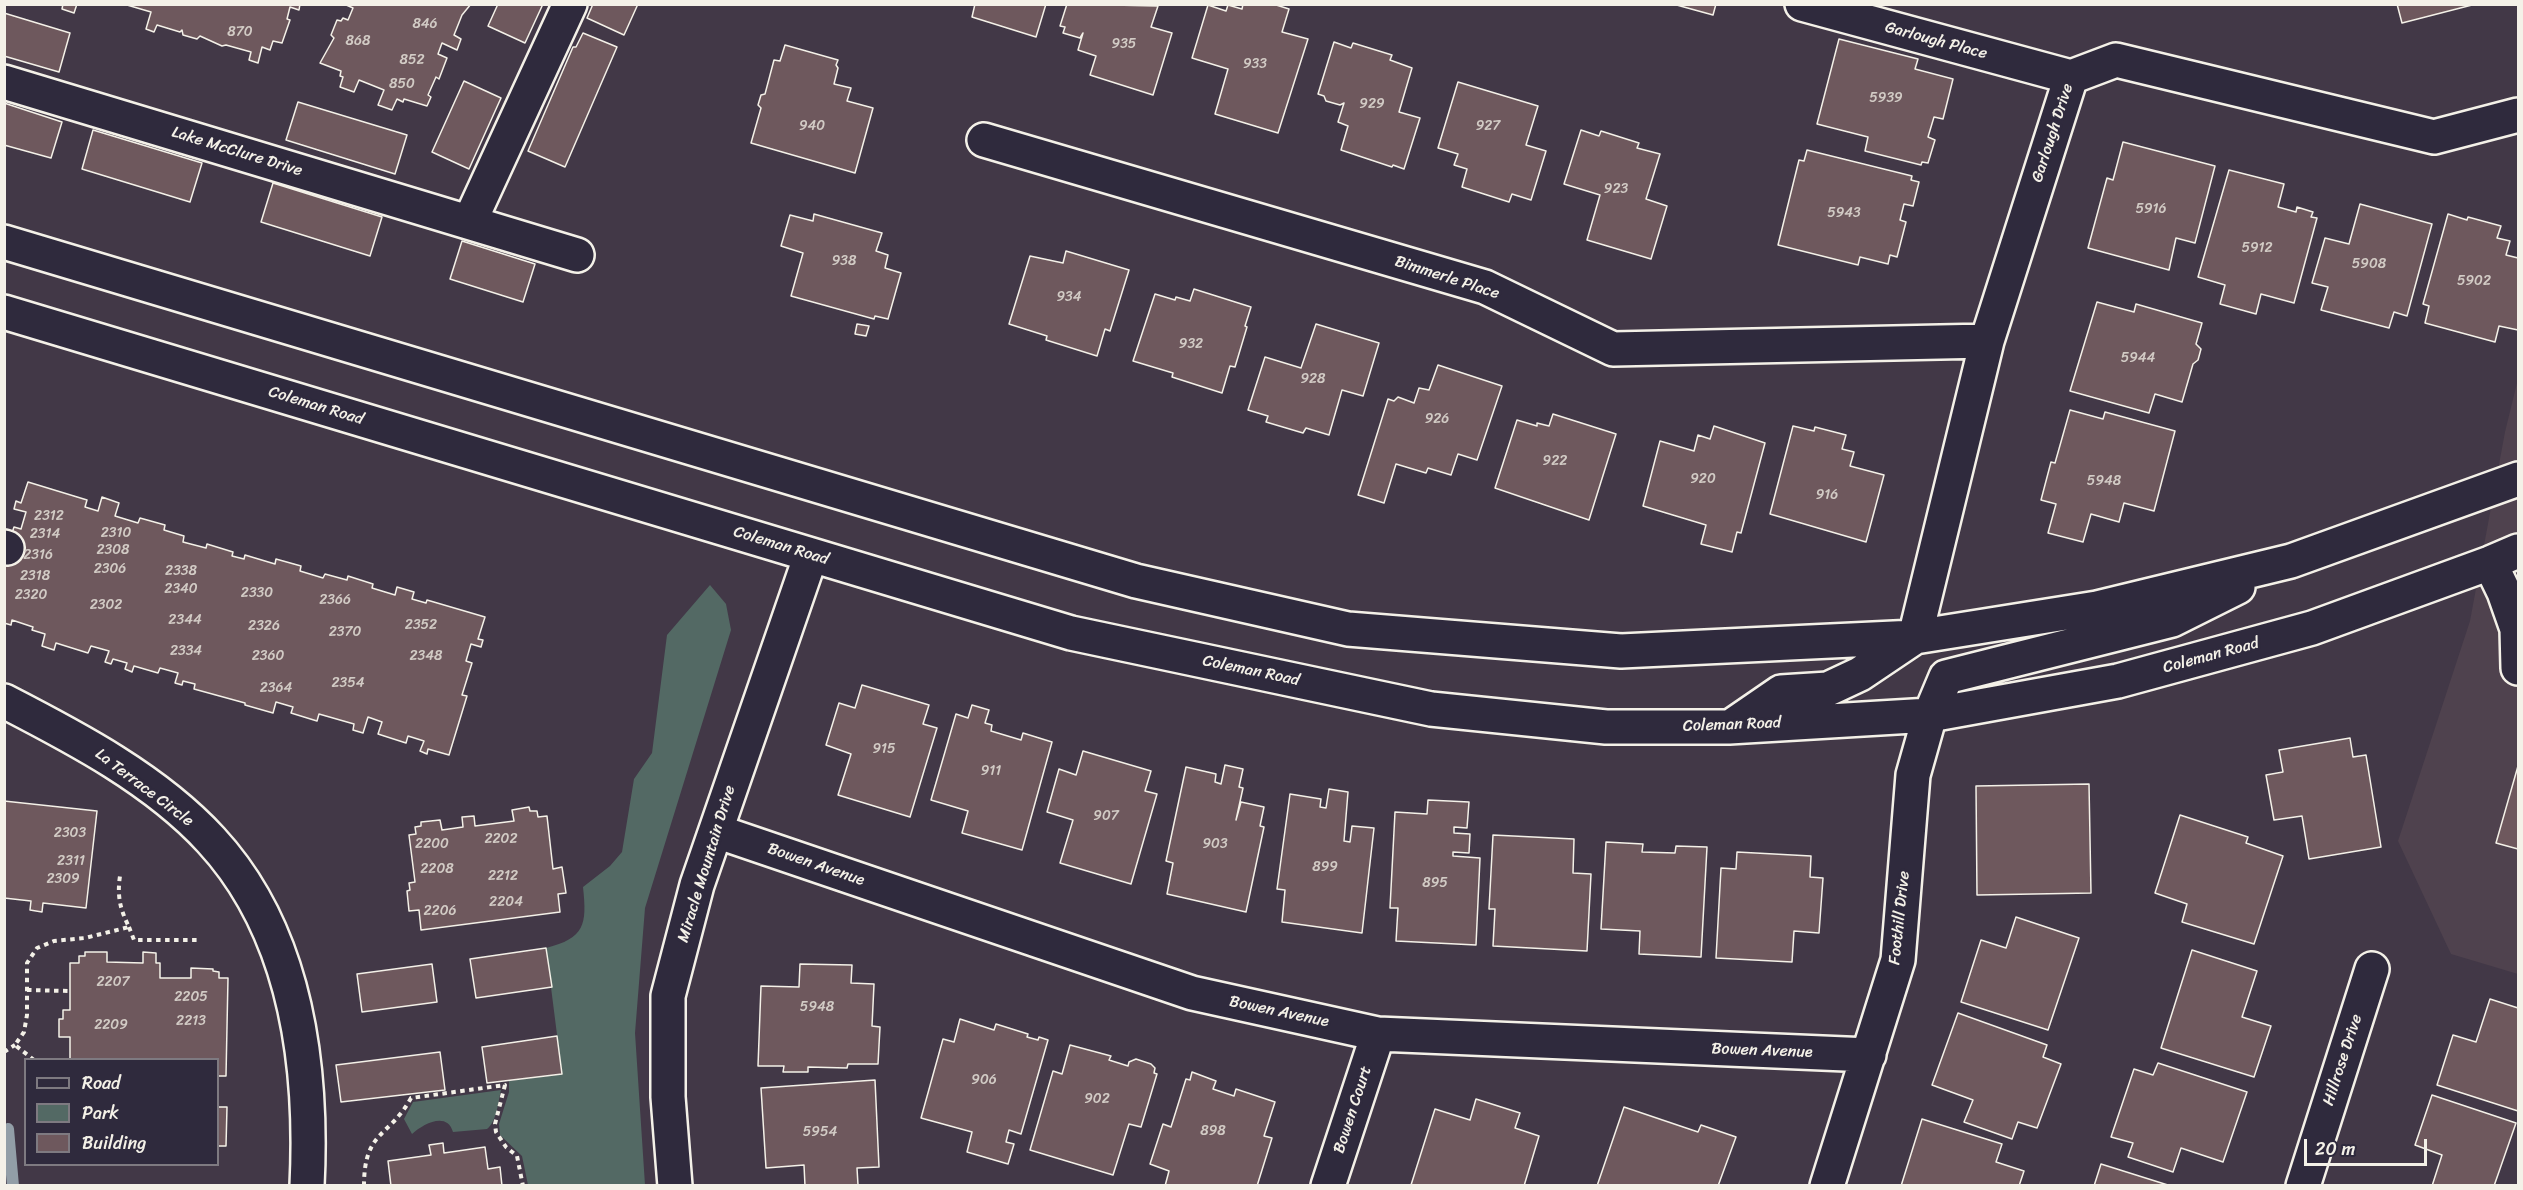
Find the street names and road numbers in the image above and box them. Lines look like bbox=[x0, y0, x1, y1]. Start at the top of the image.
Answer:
street label: Garlough Place bbox=[1883, 18, 1989, 64]
street label: Garlough Drive bbox=[2028, 81, 2078, 185]
street label: Lake McClure Drive bbox=[169, 123, 305, 181]
street label: Bimmerle Place bbox=[1392, 252, 1502, 304]
street label: Coleman Road bbox=[266, 382, 366, 430]
street label: Coleman Road bbox=[731, 522, 831, 570]
street label: Coleman Road bbox=[2161, 634, 2261, 678]
street label: Coleman Road bbox=[1201, 651, 1301, 691]
street label: Coleman Road bbox=[1683, 714, 1781, 736]
street label: La Terrace Circle bbox=[91, 745, 197, 831]
street label: Miracle Mountain Drive bbox=[674, 783, 740, 945]
street label: Bowen Avenue bbox=[765, 839, 867, 891]
street label: Foothill Drive bbox=[1886, 870, 1914, 966]
street label: Bowen Avenue bbox=[1227, 992, 1331, 1032]
street label: Hillrose Drive bbox=[2319, 1012, 2367, 1108]
street label: Bowen Avenue bbox=[1711, 1040, 1813, 1062]
street label: Bowen Court bbox=[1330, 1064, 1376, 1156]

